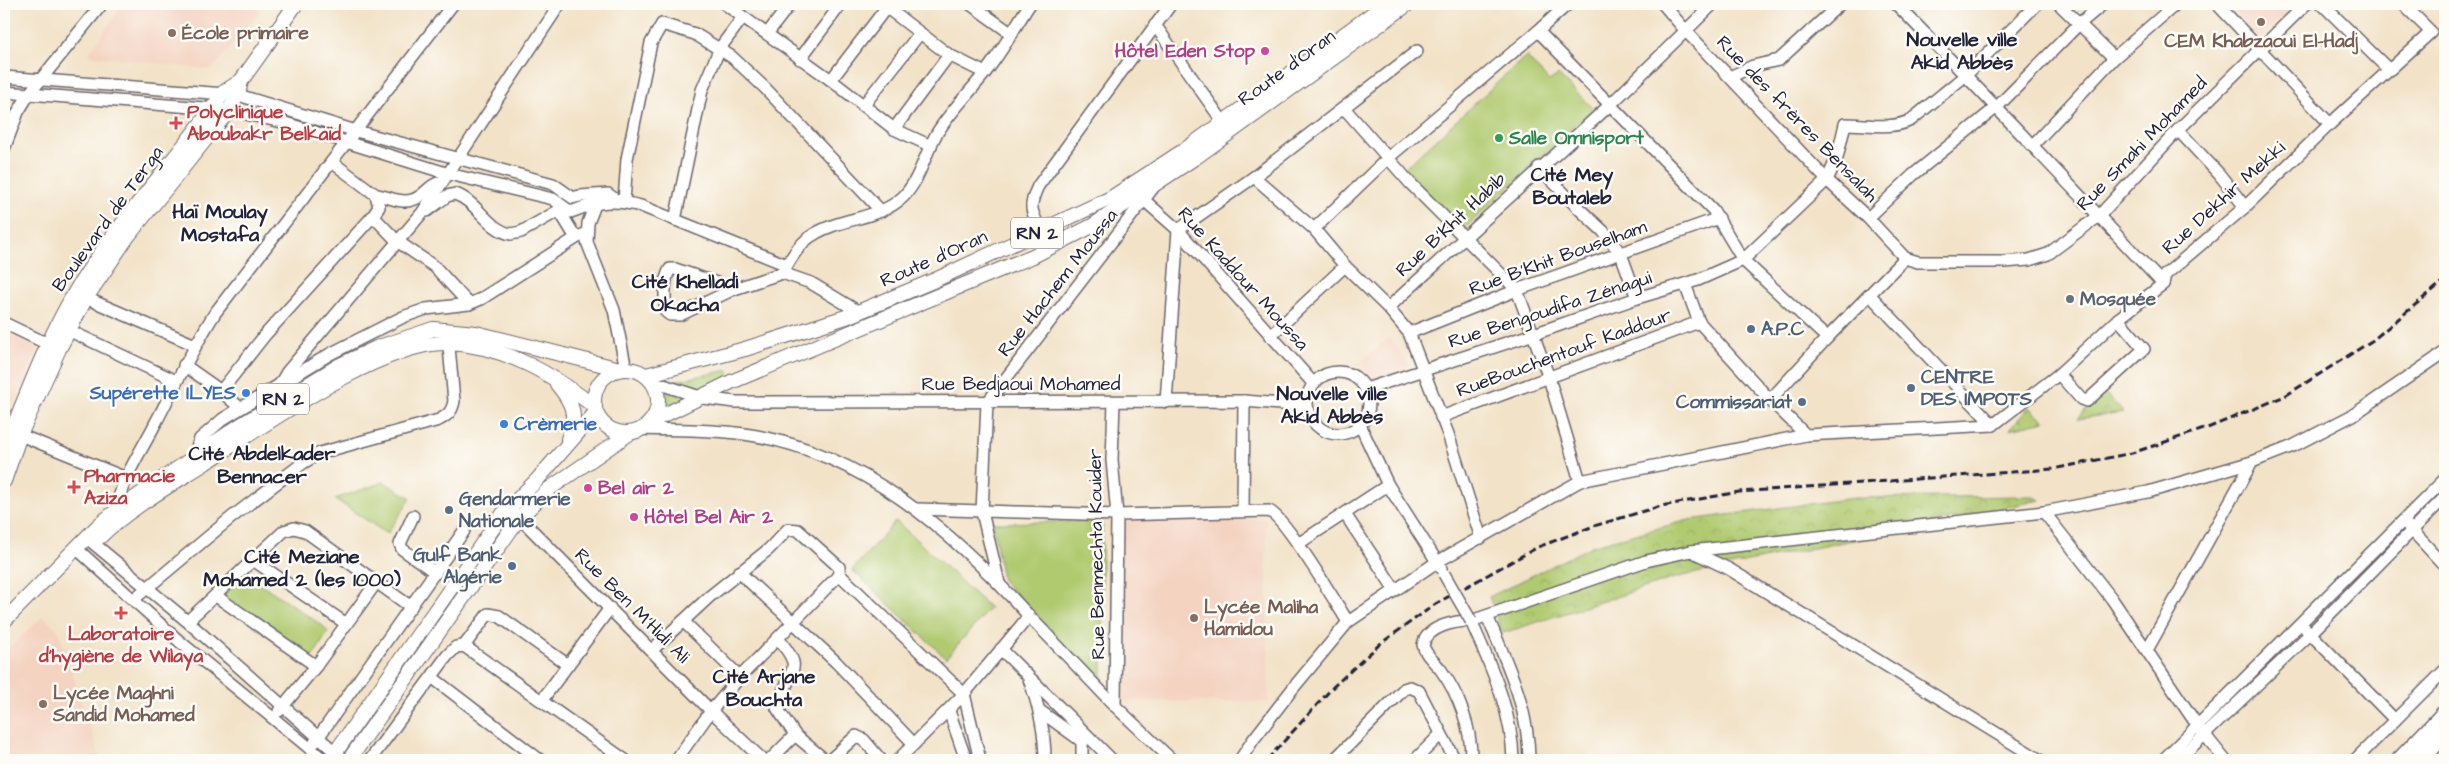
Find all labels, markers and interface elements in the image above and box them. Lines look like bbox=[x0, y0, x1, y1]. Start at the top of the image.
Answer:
marker: CEM Khabzaoui El-Hadj bbox=[2255, 16, 2267, 28]
place label: École primaire bbox=[182, 20, 310, 47]
street label: Route d'Oran bbox=[1233, 23, 1341, 113]
district label: Nouvelle ville Akid Abbès bbox=[1907, 26, 2018, 77]
marker: École primaire bbox=[166, 27, 178, 39]
place label: CEM Khabzaoui El-Hadj bbox=[2164, 28, 2358, 55]
street label: Rue des frères Bensalah bbox=[1710, 30, 1884, 209]
place label: Hôtel Eden Stop bbox=[1115, 38, 1255, 65]
marker: Hôtel Eden Stop bbox=[1259, 45, 1271, 57]
street label: Rue Smahi Mohamed bbox=[2070, 70, 2214, 217]
place label: Polyclinique Aboubakr Belkaïd bbox=[187, 99, 341, 148]
marker: Polyclinique Aboubakr Belkaïd bbox=[169, 116, 183, 130]
place label: Salle Omnisport bbox=[1508, 125, 1644, 152]
marker: Salle Omnisport bbox=[1493, 132, 1505, 144]
street label: Rue Dekhir Mekki bbox=[2156, 135, 2292, 261]
street label: Boulevard de Terga bbox=[46, 140, 171, 298]
district label: Cité Mey Boutaleb bbox=[1531, 161, 1613, 212]
street label: Rue B'Khit Habib bbox=[1390, 166, 1512, 283]
district label: Haï Moulay Mostafa bbox=[172, 198, 268, 249]
street label: Rue Kaddour Moussa bbox=[1171, 201, 1315, 357]
street label: Rue Hachem Moussa bbox=[992, 203, 1125, 363]
street label: Rue B'Khit Bouselham bbox=[1465, 213, 1651, 303]
road number: RN 2 bbox=[1011, 218, 1063, 248]
street label: Route d'Oran bbox=[876, 223, 992, 295]
street label: Rue Bengoudifa Zénagui bbox=[1445, 264, 1656, 357]
district label: Cité Khelladi Okacha bbox=[632, 268, 739, 319]
place label: Mosquée bbox=[2080, 286, 2157, 313]
marker: Mosquée bbox=[2064, 293, 2076, 305]
street label: RueBouchentouf Kaddour bbox=[1453, 301, 1676, 404]
place label: A.P.C bbox=[1761, 316, 1805, 343]
marker: A.P.C bbox=[1745, 323, 1757, 335]
place label: CENTRE DES IMPOTS bbox=[1921, 364, 2032, 413]
street label: Rue Bedjaoui Mohamed bbox=[922, 371, 1121, 398]
place label: Supérette ILYES bbox=[89, 380, 236, 407]
district label: Nouvelle ville Akid Abbès bbox=[1277, 380, 1388, 431]
marker: CENTRE DES IMPOTS bbox=[1905, 382, 1917, 394]
road number: RN 2 bbox=[257, 384, 309, 414]
marker: Supérette ILYES bbox=[240, 387, 252, 399]
place label: Commissariat bbox=[1676, 389, 1792, 416]
marker: Commissariat bbox=[1796, 396, 1808, 408]
place label: Crèmerie bbox=[514, 411, 598, 438]
marker: Crèmerie bbox=[498, 418, 510, 430]
district label: Cité Abdelkader Bennacer bbox=[189, 440, 336, 491]
street label: Rue Benmechta Kouider bbox=[1082, 448, 1112, 660]
place label: Pharmacie Aziza bbox=[84, 463, 176, 512]
place label: Bel air 2 bbox=[598, 475, 674, 502]
marker: Pharmacie Aziza bbox=[68, 481, 80, 493]
marker: Bel air 2 bbox=[582, 482, 594, 494]
place label: Gendarmerie Nationale bbox=[459, 486, 571, 535]
marker: Gendarmerie Nationale bbox=[443, 504, 455, 516]
place label: Hôtel Bel Air 2 bbox=[644, 504, 773, 531]
marker: Hôtel Bel Air 2 bbox=[628, 511, 640, 523]
place label: Gulf Bank Algérie bbox=[413, 542, 503, 592]
street label: Rue Ben M'Hidi Ali bbox=[568, 542, 696, 670]
district label: Cité Meziane Mohamed 2 (les 1000) bbox=[203, 543, 401, 594]
marker: Gulf Bank Algérie bbox=[506, 560, 518, 572]
place label: Lycée Maliha Hamidou bbox=[1204, 594, 1318, 643]
marker: Laboratoire d'hygiène de Wilaya bbox=[114, 606, 128, 620]
marker: Lycée Maliha Hamidou bbox=[1188, 612, 1200, 624]
place label: Laboratoire d'hygiène de Wilaya bbox=[38, 621, 203, 671]
district label: Cité Arjane Bouchta bbox=[713, 663, 815, 714]
place label: Lycée Maghni Sandid Mohamed bbox=[52, 680, 195, 729]
marker: Lycée Maghni Sandid Mohamed bbox=[37, 698, 49, 710]

